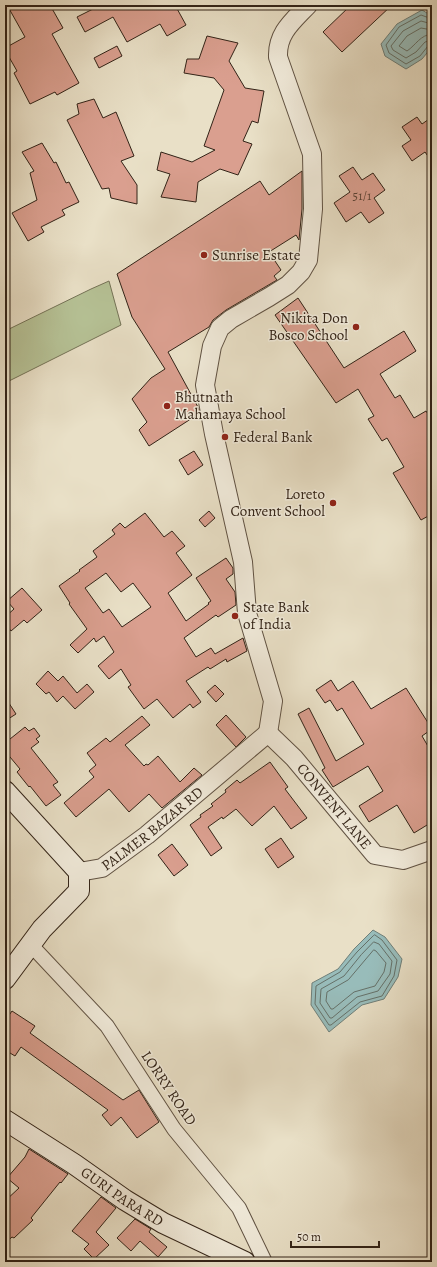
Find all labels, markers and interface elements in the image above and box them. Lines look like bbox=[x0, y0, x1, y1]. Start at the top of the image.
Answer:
house number: 51/1 bbox=[353, 187, 372, 204]
place label: Sunrise Estate bbox=[212, 245, 301, 265]
marker: Sunrise Estate bbox=[199, 250, 209, 260]
place label: Nikita Don Bosco School bbox=[268, 308, 348, 345]
marker: Nikita Don Bosco School bbox=[351, 322, 361, 332]
place label: Bhutnath Mahamaya School bbox=[175, 387, 286, 424]
marker: Bhutnath Mahamaya School bbox=[162, 401, 172, 411]
place label: Federal Bank bbox=[233, 427, 313, 447]
marker: Federal Bank bbox=[220, 432, 230, 442]
place label: Loreto Convent School bbox=[231, 484, 325, 521]
marker: Loreto Convent School bbox=[328, 498, 338, 508]
place label: State Bank of India bbox=[243, 597, 310, 634]
marker: State Bank of India bbox=[230, 611, 240, 621]
street label: CONVENT LANE bbox=[293, 759, 376, 854]
street label: PALMER BAZAR RD bbox=[97, 782, 207, 875]
street label: LORRY ROAD bbox=[137, 1047, 201, 1129]
street label: GURI PARA RD bbox=[77, 1162, 167, 1231]
scale bar bbox=[291, 1223, 379, 1249]
text: 50 m bbox=[297, 1229, 321, 1245]

